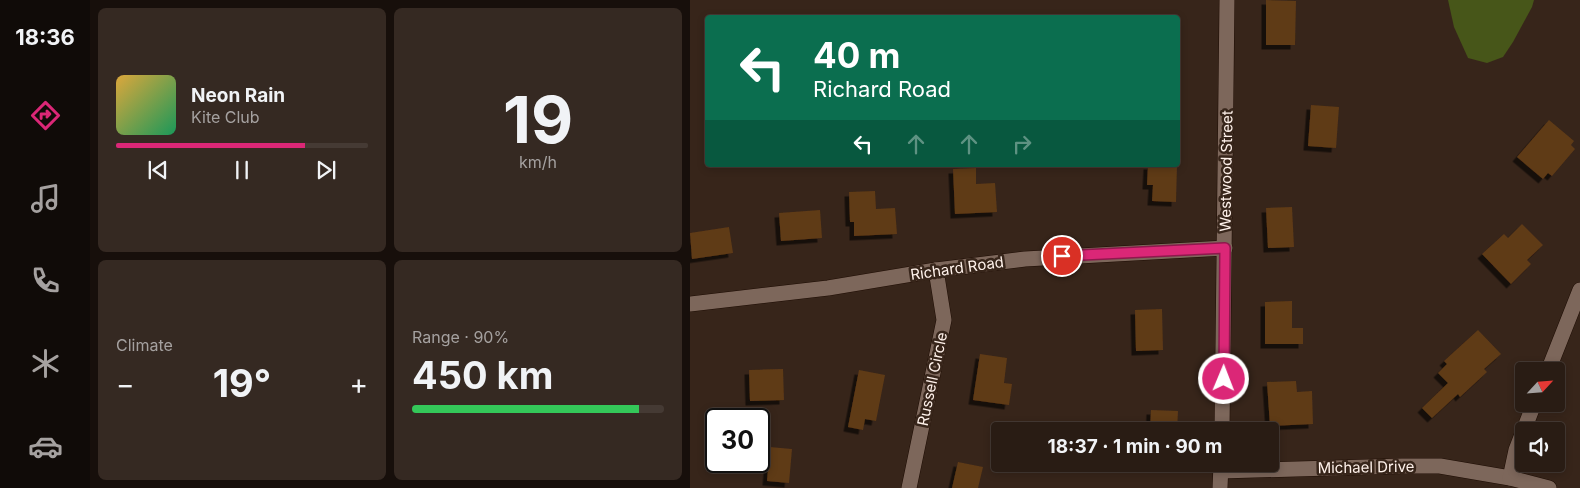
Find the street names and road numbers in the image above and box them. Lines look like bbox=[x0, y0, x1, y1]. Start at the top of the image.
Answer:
street label: Westwood Street bbox=[1215, 110, 1237, 232]
street label: Richard Road bbox=[909, 252, 1005, 284]
street label: Russell Circle bbox=[913, 330, 951, 428]
street label: Michael Drive bbox=[1317, 457, 1415, 477]

